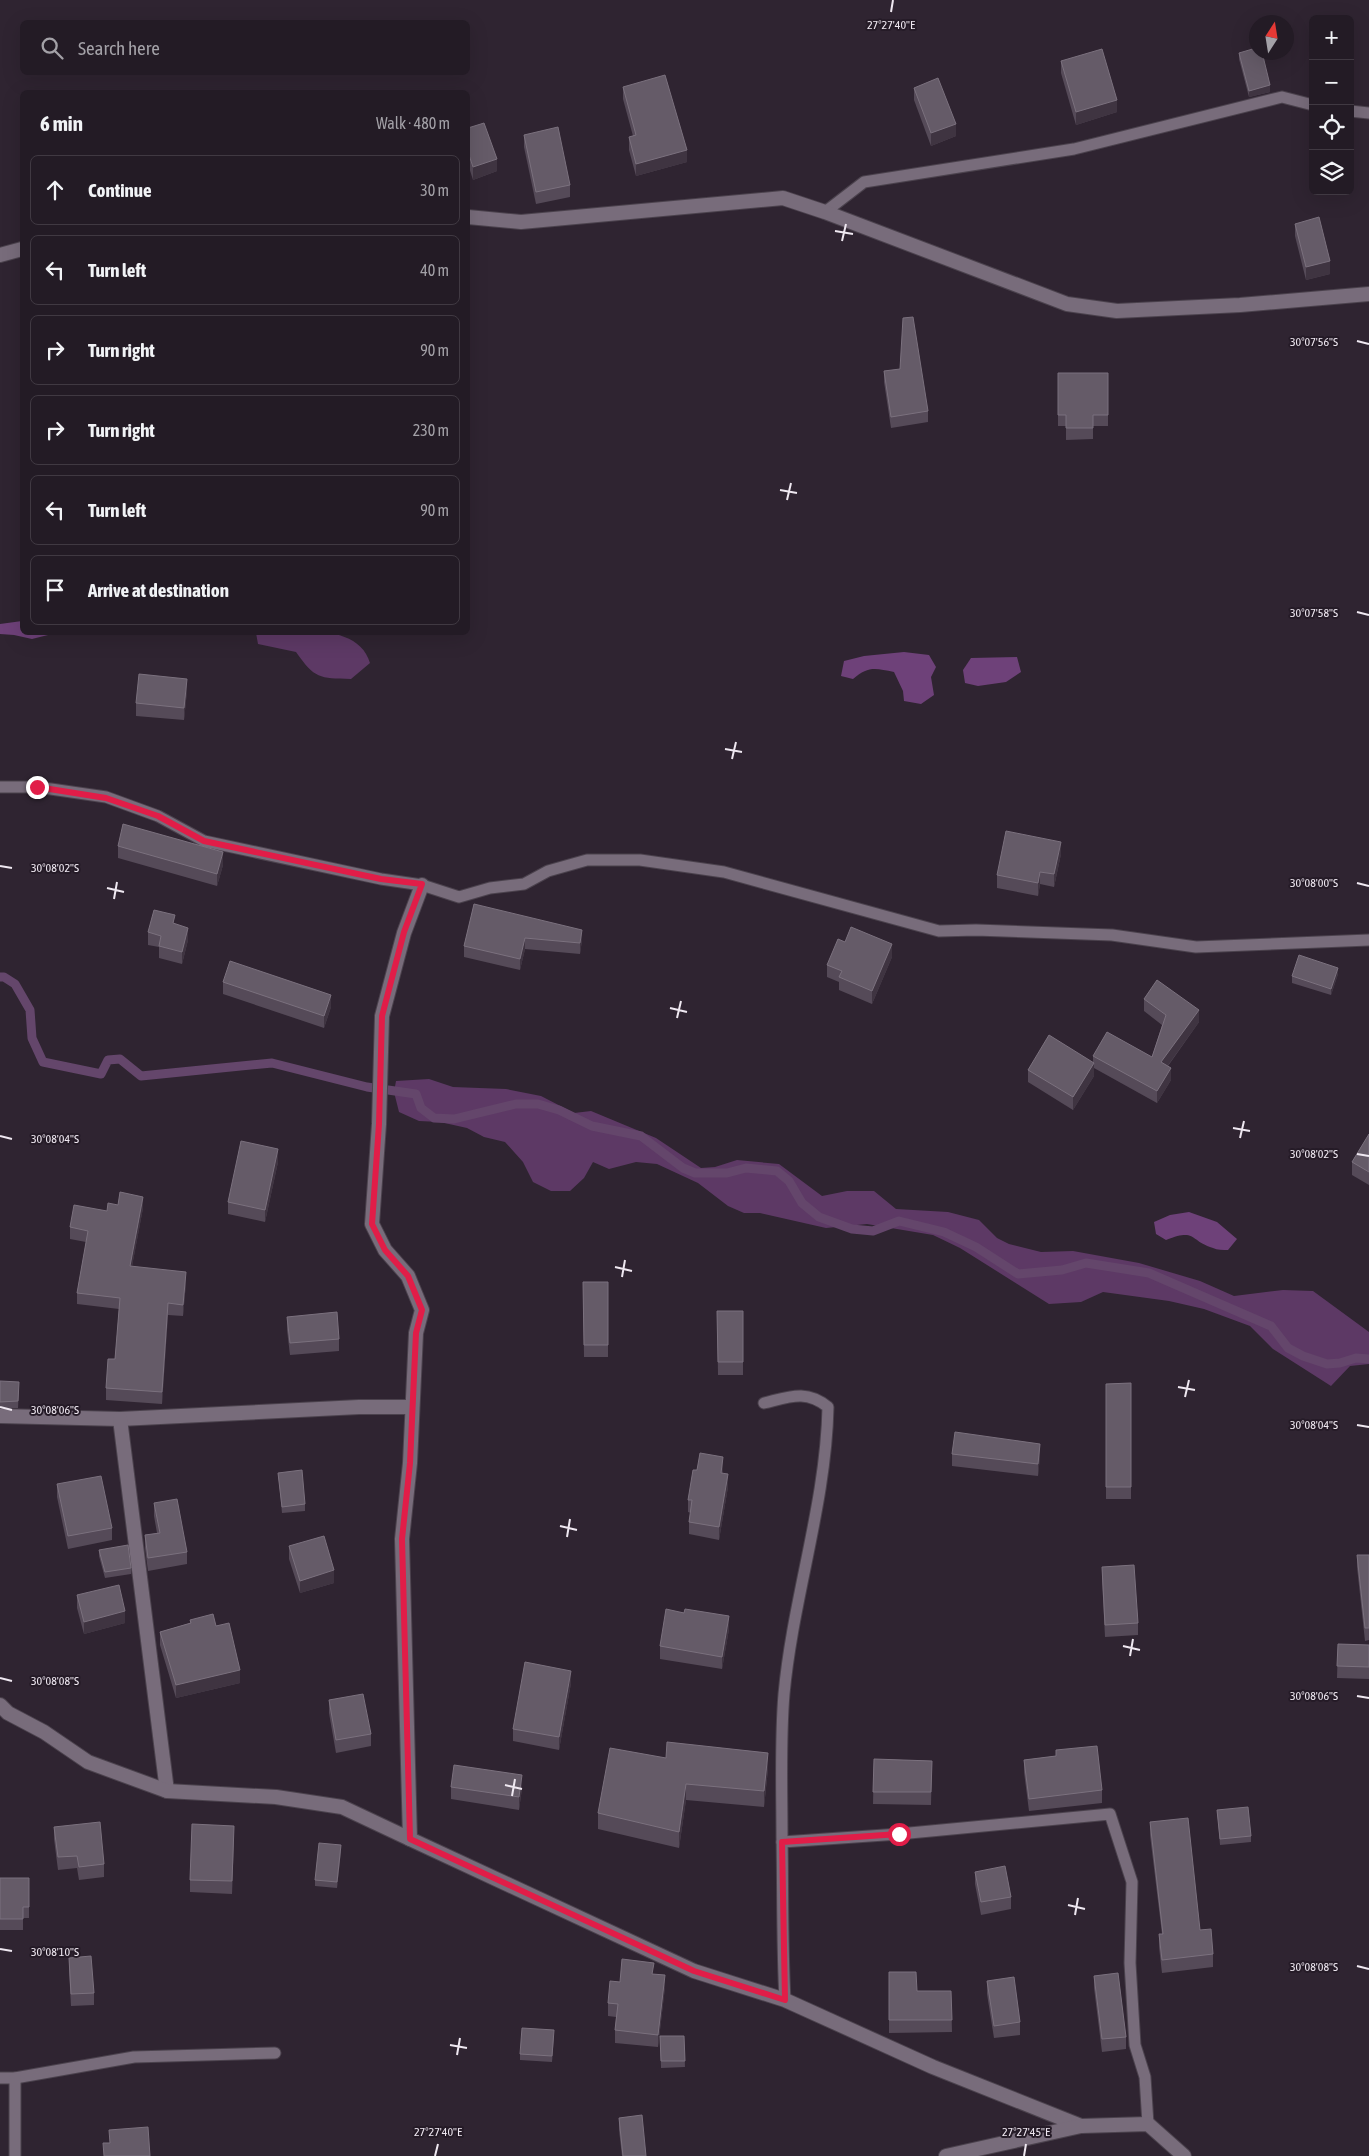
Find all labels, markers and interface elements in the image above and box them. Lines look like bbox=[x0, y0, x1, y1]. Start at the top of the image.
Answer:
north arrow bbox=[1249, 15, 1294, 60]
map controls bbox=[1309, 15, 1354, 195]
button: + bbox=[1309, 15, 1354, 60]
text: 27°27'40"E bbox=[867, 18, 915, 32]
search box bbox=[20, 20, 470, 75]
icon: search bbox=[38, 34, 66, 62]
text: Search here bbox=[78, 37, 160, 59]
button: − bbox=[1309, 60, 1354, 105]
button: locate bbox=[1309, 105, 1354, 150]
text: 6 min bbox=[40, 111, 83, 135]
text: Walk · 480 m bbox=[376, 114, 450, 132]
button: layers bbox=[1309, 150, 1354, 195]
icon: ahead bbox=[41, 176, 69, 204]
text: Continue bbox=[88, 179, 152, 201]
text: 30 m bbox=[420, 181, 449, 199]
icon: left bbox=[41, 256, 69, 284]
text: Turn left bbox=[88, 259, 146, 281]
text: 40 m bbox=[420, 261, 449, 279]
text: 30°07'56"S bbox=[1290, 335, 1338, 349]
icon: right bbox=[41, 336, 69, 364]
text: Turn right bbox=[88, 339, 155, 361]
text: 90 m bbox=[420, 341, 449, 359]
icon: right bbox=[41, 416, 69, 444]
text: Turn right bbox=[88, 419, 155, 441]
text: 230 m bbox=[413, 421, 449, 439]
icon: left bbox=[41, 496, 69, 524]
text: Turn left bbox=[88, 499, 146, 521]
text: 90 m bbox=[420, 501, 449, 519]
icon: arrive bbox=[41, 576, 69, 604]
text: Arrive at destination bbox=[88, 579, 229, 601]
text: 30°07'58"S bbox=[1290, 606, 1338, 620]
route end bbox=[26, 776, 49, 799]
text: 30°08'02"S bbox=[31, 861, 79, 875]
text: 30°08'00"S bbox=[1290, 876, 1338, 890]
text: 30°08'04"S bbox=[31, 1132, 79, 1146]
text: 30°08'02"S bbox=[1290, 1147, 1338, 1161]
text: 30°08'06"S bbox=[31, 1403, 79, 1417]
text: 30°08'04"S bbox=[1290, 1418, 1338, 1432]
text: 30°08'08"S bbox=[31, 1674, 79, 1688]
text: 30°08'06"S bbox=[1290, 1689, 1338, 1703]
route start bbox=[888, 1823, 911, 1846]
text: 30°08'10"S bbox=[31, 1945, 79, 1959]
text: 30°08'08"S bbox=[1290, 1960, 1338, 1974]
text: 27°27'40"E bbox=[414, 2125, 462, 2139]
text: 27°27'45"E bbox=[1002, 2125, 1050, 2139]

